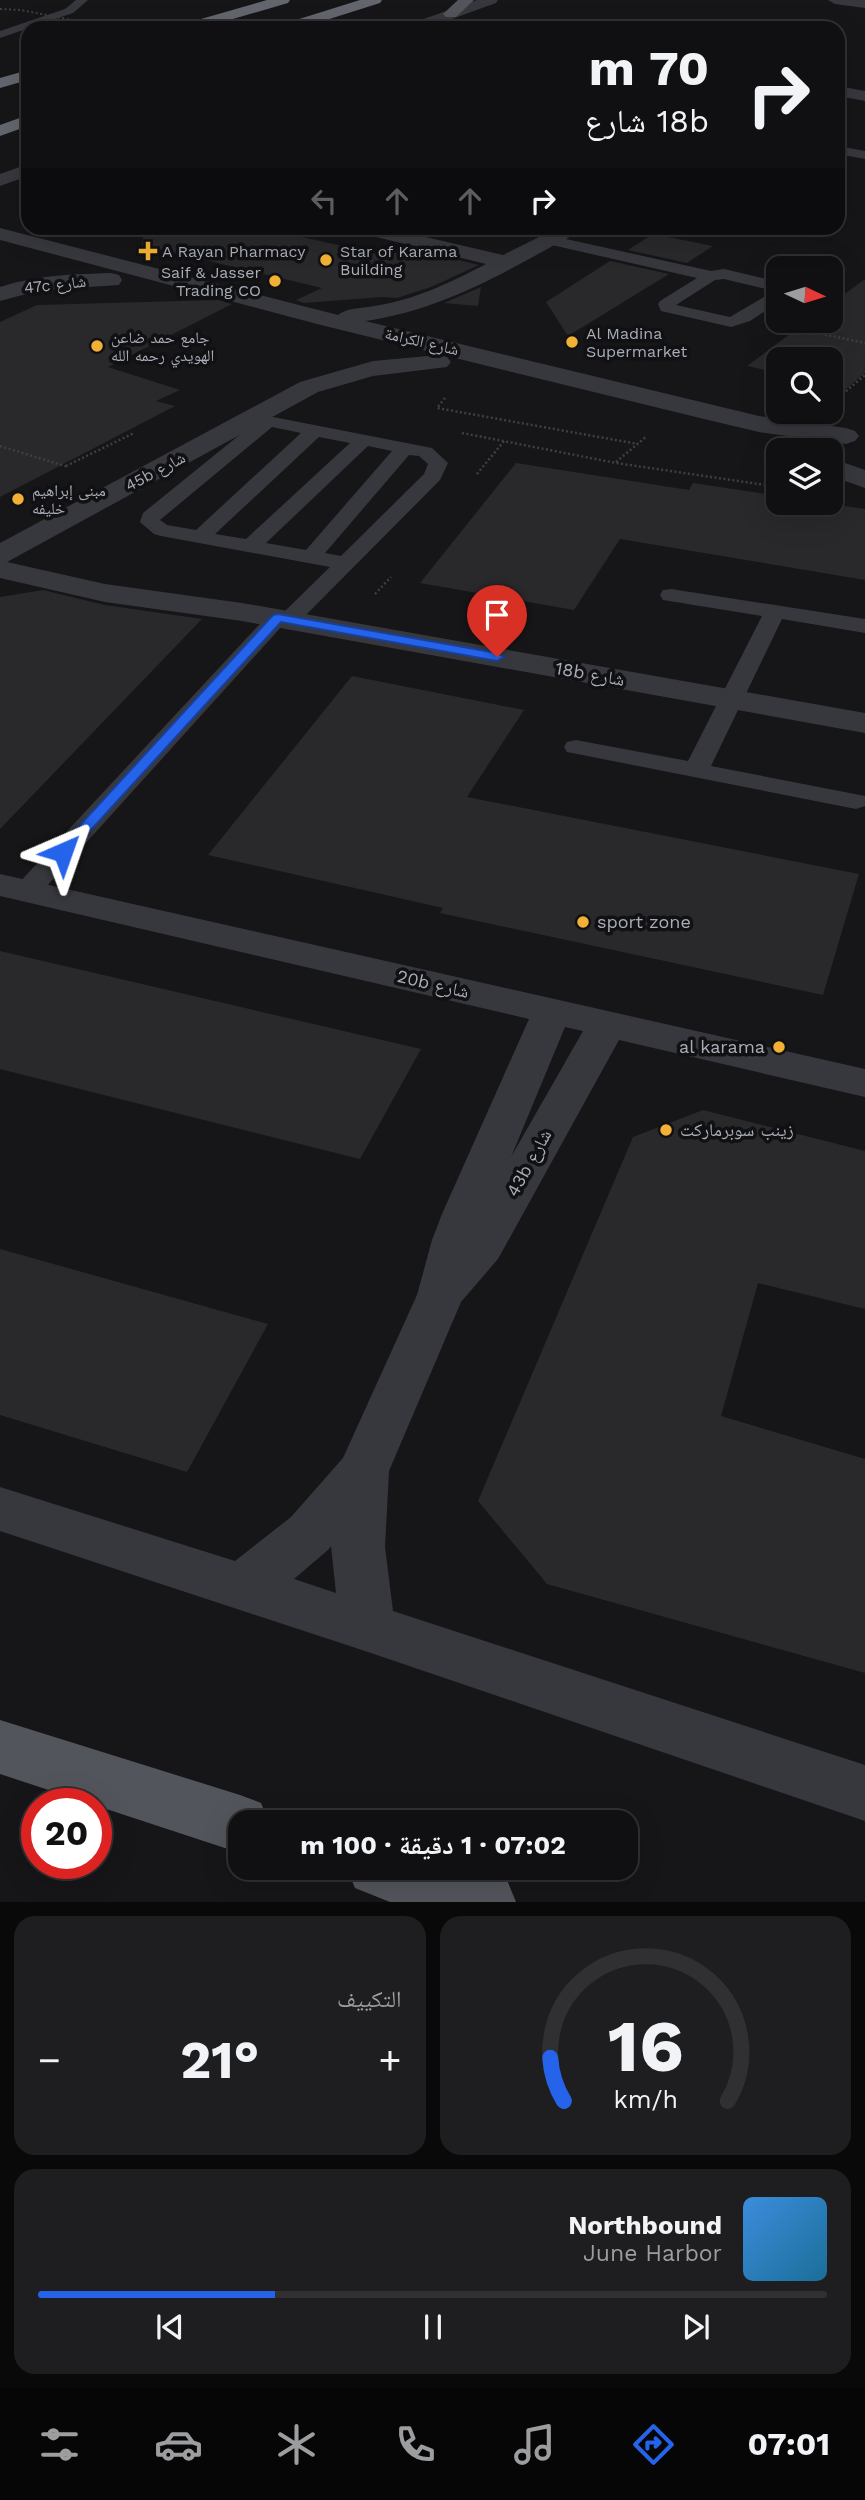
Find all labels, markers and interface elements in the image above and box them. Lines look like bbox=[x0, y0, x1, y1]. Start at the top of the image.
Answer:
text: 70 m bbox=[589, 39, 709, 97]
icon: right bbox=[733, 49, 824, 140]
text: 18b شارع bbox=[585, 102, 709, 140]
icon: left bbox=[305, 182, 343, 220]
icon: ahead bbox=[378, 182, 416, 220]
icon: ahead bbox=[451, 182, 489, 220]
icon: right bbox=[524, 182, 562, 220]
place label: A Rayan Pharmacy bbox=[162, 242, 306, 261]
place label: Star of Karama Building bbox=[340, 242, 457, 279]
marker: A Rayan Pharmacy bbox=[140, 243, 156, 259]
marker: Star of Karama Building bbox=[318, 252, 334, 268]
north arrow bbox=[766, 256, 844, 332]
map controls bbox=[766, 256, 843, 515]
place label: Saif & Jasser Trading CO bbox=[161, 263, 261, 300]
street label: 47c شارع bbox=[23, 272, 87, 298]
marker: Saif & Jasser Trading CO bbox=[267, 273, 283, 289]
street label: شارع الكرامة bbox=[383, 324, 461, 360]
place label: Al Madina Supermarket bbox=[586, 324, 687, 361]
place label: جامع حمد ضاعن الهويدي رحمه الله bbox=[111, 328, 214, 368]
marker: Al Madina Supermarket bbox=[564, 334, 580, 350]
marker: جامع حمد ضاعن الهويدي رحمه الله bbox=[89, 338, 105, 354]
button: search bbox=[766, 347, 843, 424]
button: layers bbox=[766, 438, 843, 515]
street label: 45b شارع bbox=[122, 448, 189, 496]
place label: مبنى إبراهيم خليفه bbox=[32, 481, 106, 518]
marker: مبنى إبراهيم خليفه bbox=[10, 491, 26, 507]
pin bbox=[467, 585, 527, 657]
icon: arrive bbox=[478, 596, 516, 634]
street label: 18b شارع bbox=[554, 657, 626, 691]
position arrow bbox=[26, 815, 100, 889]
place label: sport zone bbox=[597, 911, 691, 932]
marker: sport zone bbox=[575, 914, 591, 930]
street label: 20b شارع bbox=[395, 965, 471, 1003]
place label: al karama bbox=[679, 1036, 765, 1057]
marker: al karama bbox=[771, 1039, 787, 1055]
place label: زينب سوبرماركت bbox=[680, 1119, 794, 1141]
marker: زينب سوبرماركت bbox=[658, 1122, 674, 1138]
street label: 43b شارع bbox=[502, 1126, 556, 1200]
speed limit sign: 20 bbox=[21, 1788, 112, 1879]
text: 07:02 · 1 دقيقة · 100 m bbox=[300, 1830, 566, 1860]
text: التكييف bbox=[337, 1986, 402, 2013]
text: 16 bbox=[607, 2004, 683, 2090]
text: 21° bbox=[180, 2030, 259, 2091]
text: − bbox=[38, 2038, 61, 2082]
text: + bbox=[379, 2038, 402, 2082]
text: km/h bbox=[613, 2085, 677, 2114]
text: Northbound bbox=[568, 2210, 722, 2240]
text: June Harbor bbox=[583, 2240, 722, 2267]
icon: previous bbox=[151, 2308, 189, 2346]
icon: pause bbox=[414, 2308, 452, 2346]
icon: next bbox=[677, 2308, 715, 2346]
icon: filters bbox=[35, 2420, 84, 2469]
icon: car bbox=[154, 2420, 203, 2469]
icon: climate bbox=[272, 2420, 321, 2469]
icon: phone bbox=[391, 2420, 440, 2469]
icon: music bbox=[510, 2420, 559, 2469]
icon: directions bbox=[629, 2420, 678, 2469]
text: 07:01 bbox=[747, 2425, 830, 2463]

